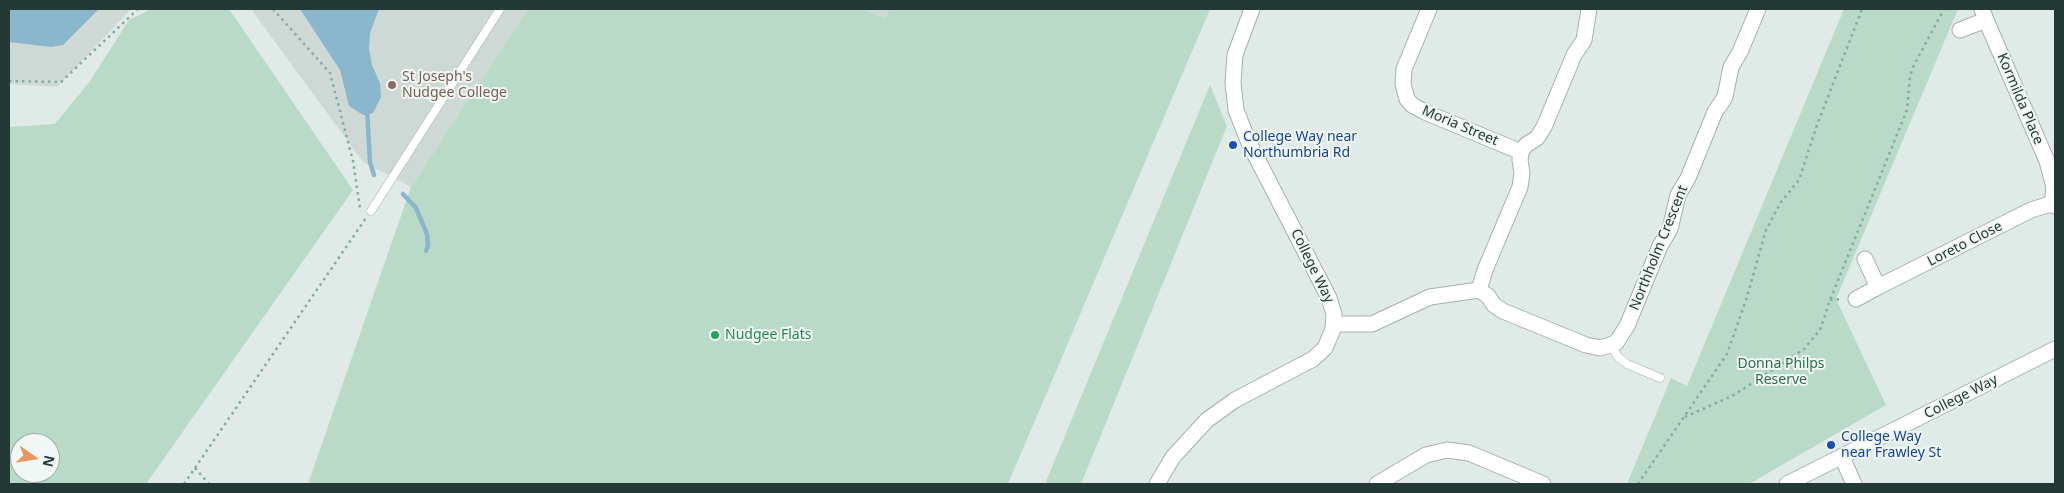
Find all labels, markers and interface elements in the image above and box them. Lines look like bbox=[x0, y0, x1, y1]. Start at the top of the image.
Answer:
street label: Kormilda Place bbox=[1993, 51, 2047, 147]
place label: St Joseph's Nudgee College bbox=[402, 69, 507, 102]
marker: St Joseph's Nudgee College bbox=[386, 79, 398, 91]
street label: Moria Street bbox=[1419, 102, 1501, 150]
place label: College Way near Northumbria Rd bbox=[1243, 129, 1357, 162]
marker: College Way near Northumbria Rd bbox=[1227, 139, 1239, 151]
street label: Northholm Crescent bbox=[1626, 183, 1692, 313]
street label: Loreto Close bbox=[1925, 218, 2005, 270]
street label: College Way bbox=[1287, 226, 1337, 306]
place label: Nudgee Flats bbox=[725, 327, 811, 343]
marker: Nudgee Flats bbox=[709, 329, 721, 341]
park label: Donna Philps Reserve bbox=[1737, 356, 1825, 388]
street label: College Way bbox=[1921, 371, 2001, 423]
place label: College Way near Frawley St bbox=[1841, 429, 1941, 462]
north arrow bbox=[10, 433, 60, 483]
marker: College Way near Frawley St bbox=[1825, 439, 1837, 451]
text: N bbox=[39, 454, 60, 469]

